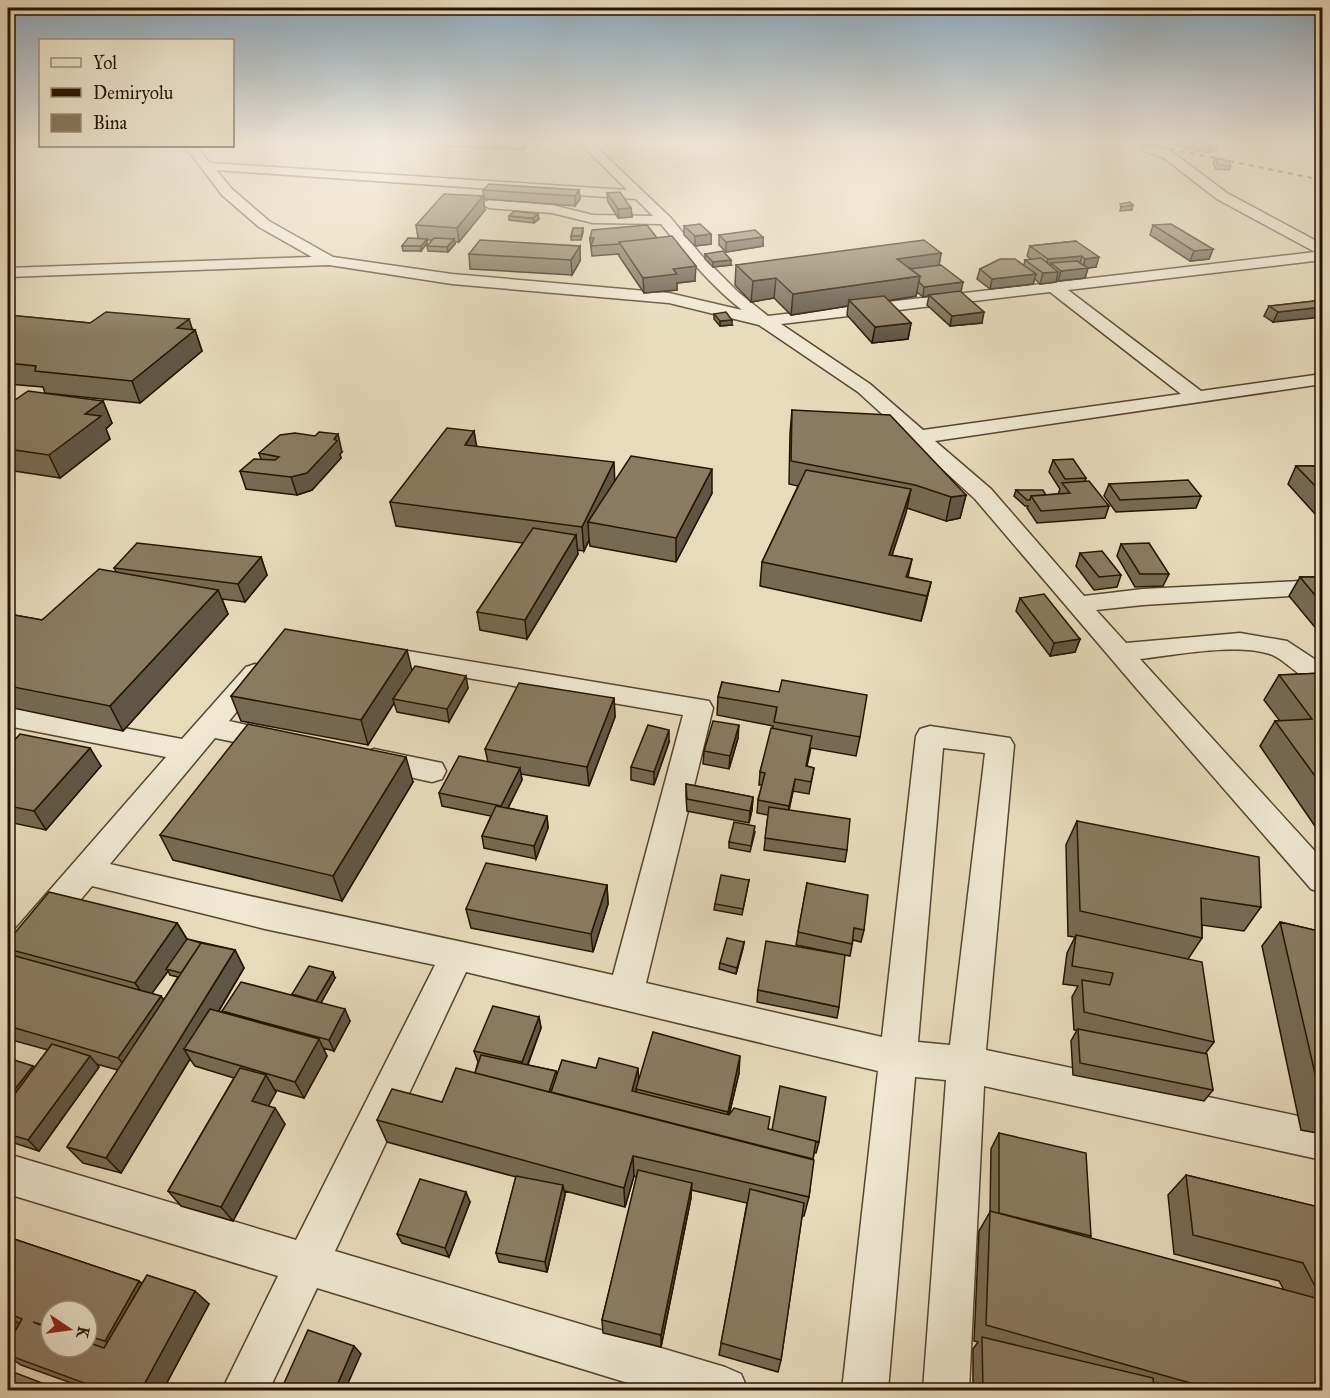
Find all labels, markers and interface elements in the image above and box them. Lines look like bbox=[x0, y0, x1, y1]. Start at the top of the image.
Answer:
legend bbox=[39, 39, 234, 147]
text: Yol bbox=[93, 52, 117, 74]
text: Demiryolu bbox=[93, 82, 174, 104]
text: Bina bbox=[93, 112, 128, 134]
north arrow bbox=[39, 1299, 99, 1359]
text: K bbox=[72, 1325, 94, 1341]

